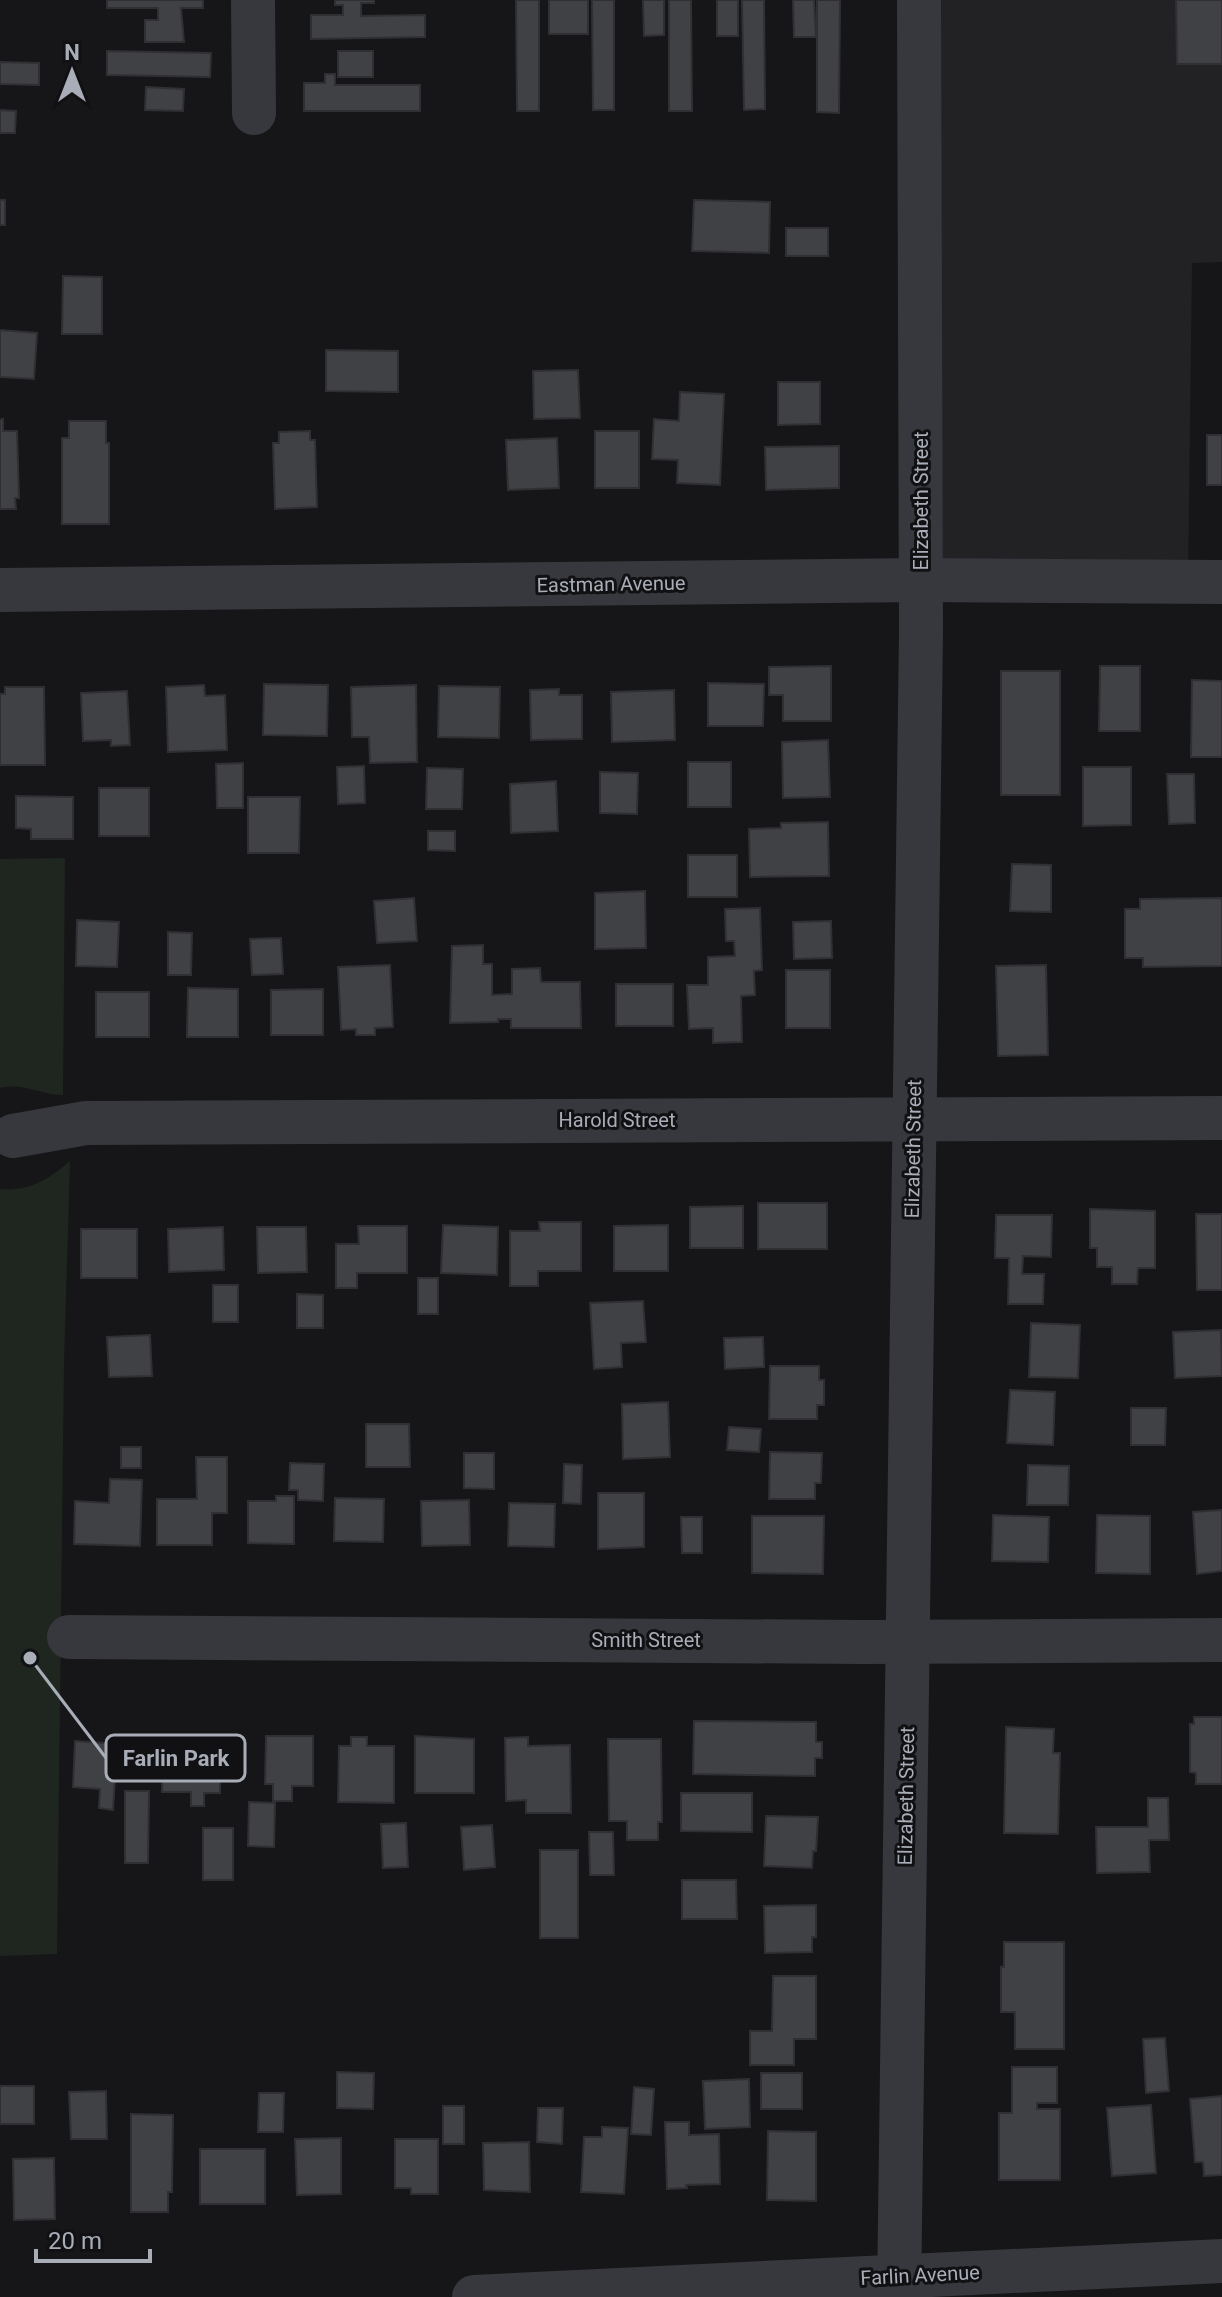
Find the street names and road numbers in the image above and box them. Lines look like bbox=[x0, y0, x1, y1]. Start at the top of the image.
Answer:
street label: Elizabeth Street bbox=[909, 431, 933, 571]
street label: Eastman Avenue bbox=[536, 571, 686, 597]
street label: Elizabeth Street bbox=[900, 1079, 926, 1219]
street label: Harold Street bbox=[558, 1108, 676, 1132]
street label: Smith Street bbox=[591, 1628, 701, 1652]
street label: Elizabeth Street bbox=[893, 1726, 919, 1866]
street label: Farlin Avenue bbox=[860, 2260, 980, 2290]

